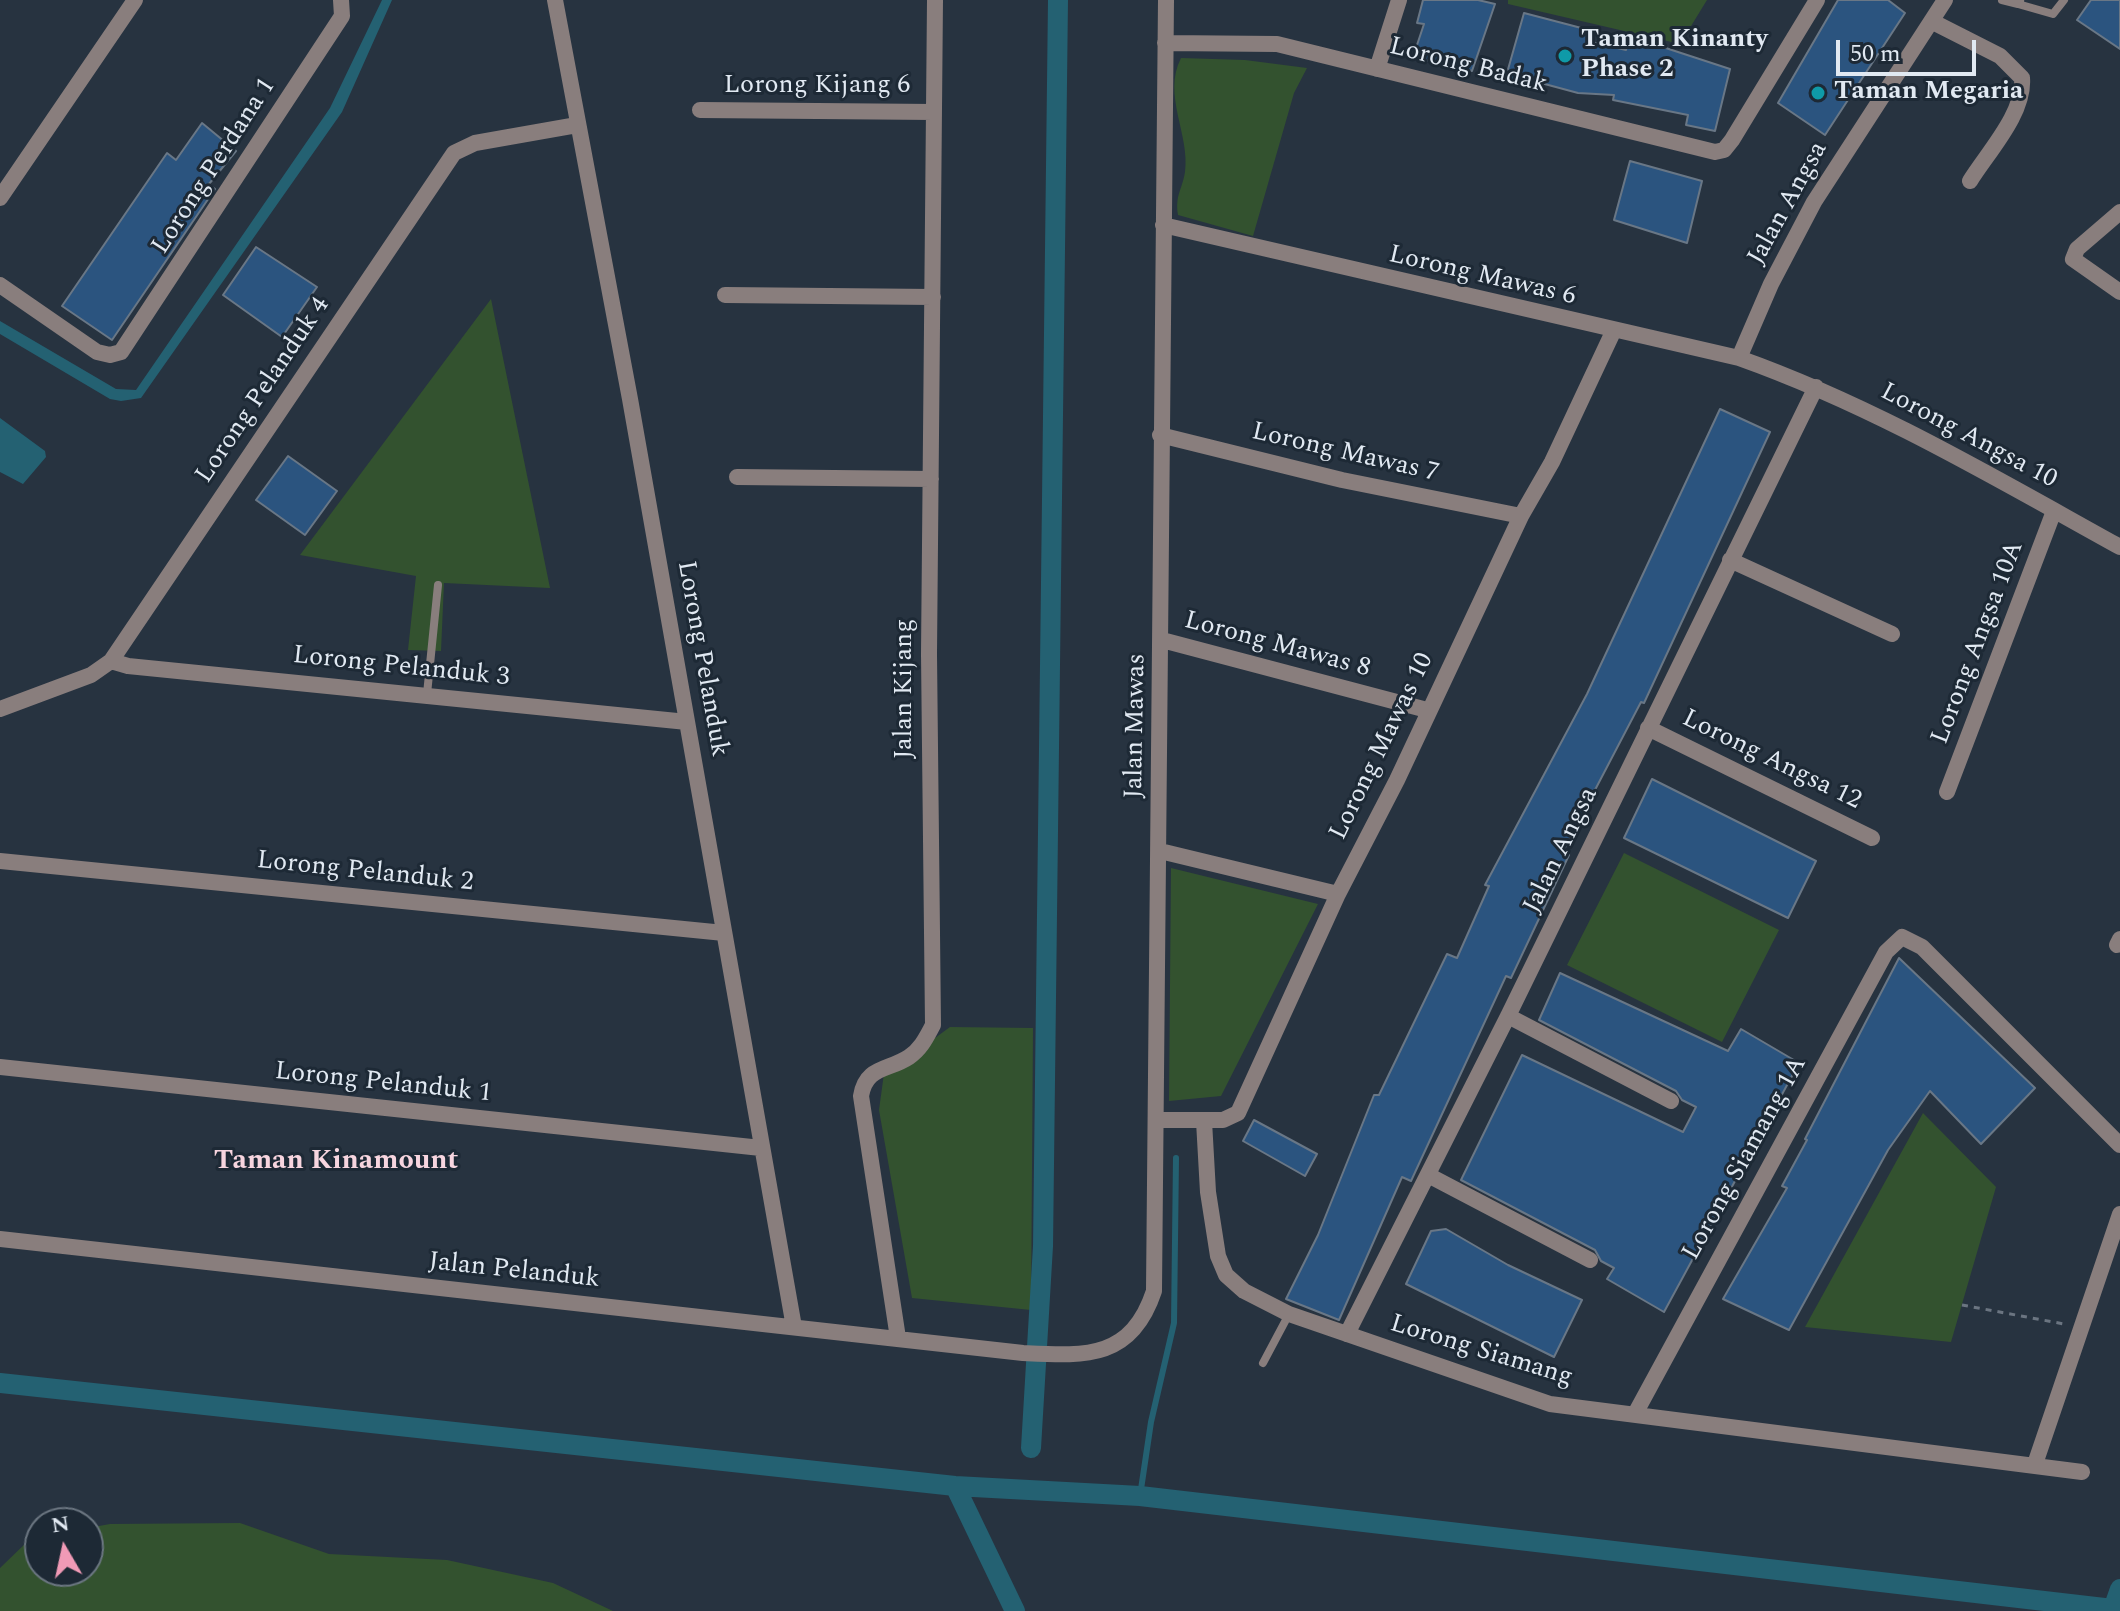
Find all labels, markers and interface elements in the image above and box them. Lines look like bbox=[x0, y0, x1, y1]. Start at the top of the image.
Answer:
scale bar bbox=[1840, 24, 1980, 74]
place label: Taman Kinanty Phase 2 bbox=[1581, 25, 1768, 86]
street label: Lorong Badak bbox=[1386, 32, 1550, 102]
text: 50 m bbox=[1850, 36, 1901, 72]
marker: Taman Kinanty Phase 2 bbox=[1556, 47, 1574, 65]
street label: Lorong Kijang 6 bbox=[724, 71, 910, 103]
street label: Lorong Perdana 1 bbox=[146, 73, 284, 261]
place label: Taman Megaria bbox=[1834, 77, 2023, 109]
marker: Taman Megaria bbox=[1809, 84, 1827, 102]
street label: Jalan Angsa bbox=[1742, 137, 1836, 271]
street label: Lorong Mawas 6 bbox=[1385, 240, 1579, 314]
street label: Lorong Pelanduk 4 bbox=[190, 292, 338, 490]
street label: Lorong Angsa 10 bbox=[1874, 377, 2062, 497]
street label: Lorong Mawas 7 bbox=[1248, 417, 1442, 491]
street label: Lorong Angsa 10A bbox=[1926, 537, 2032, 749]
street label: Lorong Pelanduk bbox=[668, 559, 734, 759]
street label: Lorong Mawas 8 bbox=[1181, 606, 1373, 686]
street label: Jalan Kijang bbox=[890, 619, 922, 759]
street label: Lorong Pelanduk 3 bbox=[291, 641, 511, 695]
street label: Lorong Mawas 10 bbox=[1324, 648, 1442, 846]
street label: Jalan Mawas bbox=[1120, 653, 1154, 799]
street label: Lorong Angsa 12 bbox=[1676, 704, 1866, 818]
street label: Jalan Angsa bbox=[1518, 783, 1606, 919]
street label: Lorong Pelanduk 2 bbox=[255, 846, 475, 900]
street label: Lorong Siamang 1A bbox=[1677, 1052, 1815, 1266]
street label: Lorong Pelanduk 1 bbox=[273, 1057, 493, 1111]
district label: Taman Kinamount bbox=[214, 1146, 458, 1180]
street label: Jalan Pelanduk bbox=[427, 1248, 601, 1296]
street label: Lorong Siamang bbox=[1386, 1309, 1576, 1395]
north arrow bbox=[24, 1507, 104, 1587]
text: N bbox=[49, 1507, 72, 1542]

